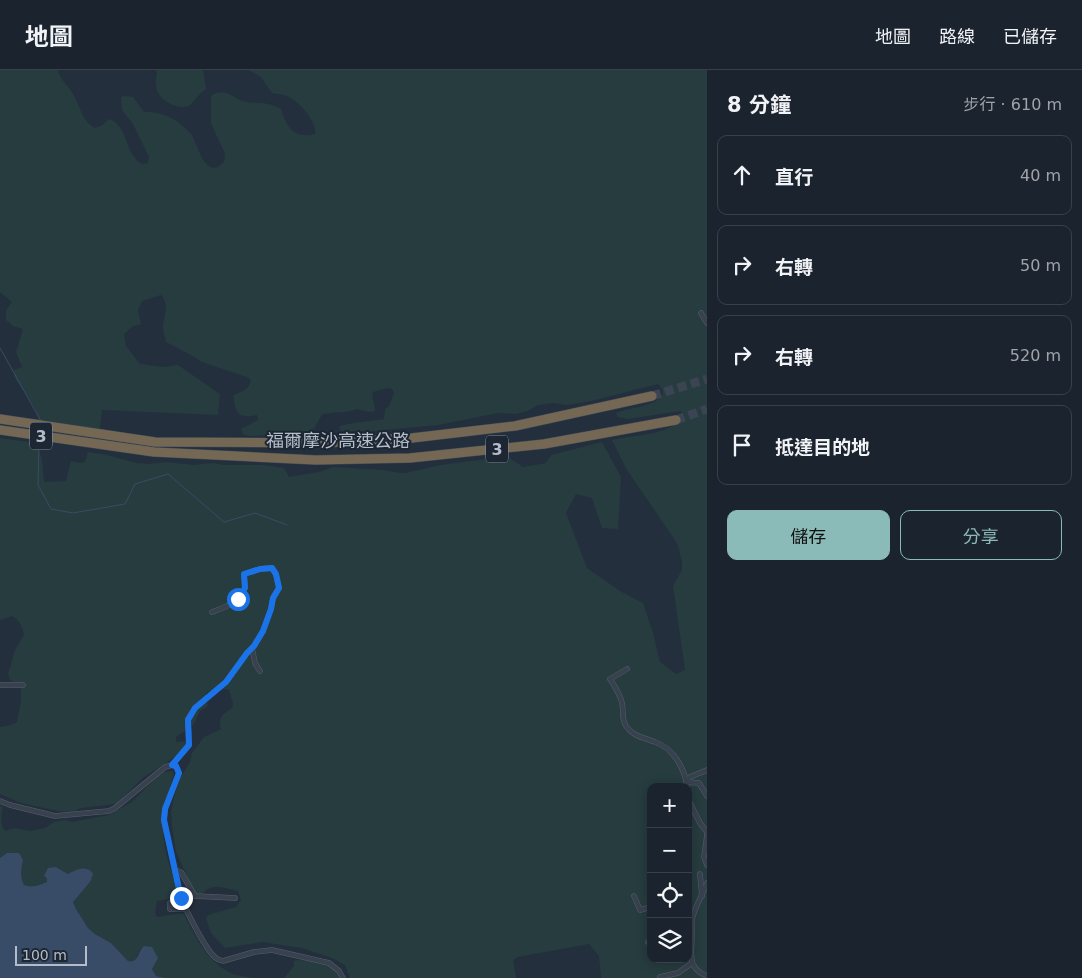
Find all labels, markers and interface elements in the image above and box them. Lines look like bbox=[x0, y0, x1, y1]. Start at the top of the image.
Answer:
text: 地圖 bbox=[25, 23, 73, 51]
text: 地圖 bbox=[875, 26, 911, 47]
text: 路線 bbox=[939, 26, 975, 47]
text: 已儲存 bbox=[1003, 26, 1057, 47]
text: 8 分鐘 bbox=[727, 93, 791, 117]
text: 步行 · 610 m bbox=[964, 95, 1062, 114]
icon: ahead bbox=[728, 161, 756, 189]
text: 直行 bbox=[775, 166, 813, 188]
text: 40 m bbox=[1020, 166, 1061, 185]
icon: right bbox=[728, 251, 756, 279]
text: 右轉 bbox=[775, 256, 813, 278]
text: 50 m bbox=[1020, 256, 1061, 275]
icon: right bbox=[728, 341, 756, 369]
text: 右轉 bbox=[775, 346, 813, 368]
text: 520 m bbox=[1010, 346, 1061, 365]
road number: 3 bbox=[30, 422, 52, 450]
street label: 福爾摩沙高速公路 bbox=[266, 430, 410, 451]
icon: arrive bbox=[728, 431, 756, 459]
road number: 3 bbox=[486, 436, 508, 462]
text: 抵達目的地 bbox=[775, 436, 870, 458]
button: 儲存 bbox=[727, 510, 890, 560]
button: 分享 bbox=[900, 510, 1062, 560]
route start bbox=[227, 588, 250, 611]
map controls bbox=[647, 783, 692, 963]
button: + bbox=[647, 783, 692, 828]
button: − bbox=[647, 828, 692, 873]
button: locate bbox=[647, 873, 692, 918]
route end bbox=[170, 887, 193, 910]
button: layers bbox=[647, 918, 692, 963]
scale bar bbox=[15, 943, 88, 966]
text: 100 m bbox=[22, 947, 67, 963]

